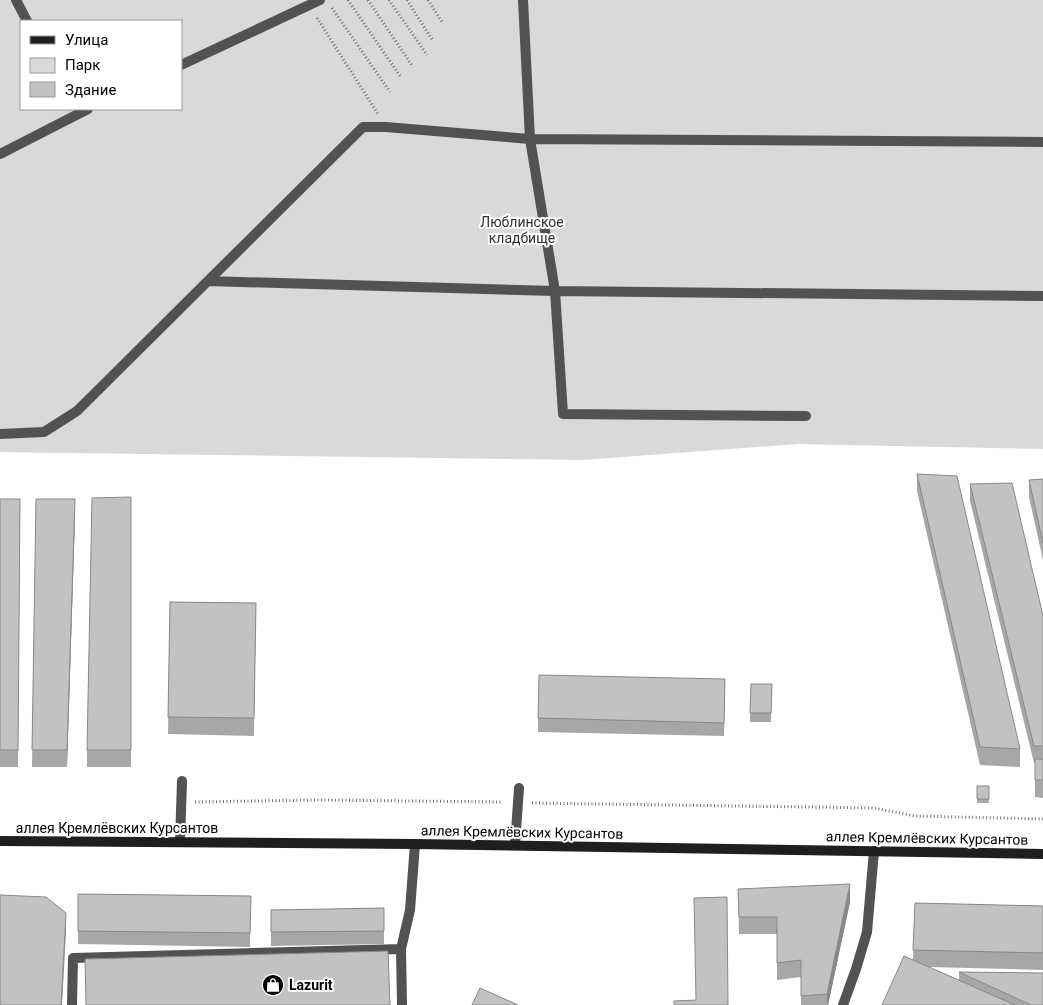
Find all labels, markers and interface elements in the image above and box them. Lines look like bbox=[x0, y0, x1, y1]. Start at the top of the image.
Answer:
legend bbox=[20, 20, 182, 110]
text: Улица bbox=[65, 31, 108, 49]
text: Парк bbox=[65, 56, 100, 74]
text: Здание bbox=[65, 81, 116, 99]
park label: Люблинское кладбище bbox=[480, 214, 564, 246]
street label: аллея Кремлёвских Курсантов bbox=[16, 820, 218, 836]
street label: аллея Кремлёвских Курсантов bbox=[421, 822, 623, 842]
street label: аллея Кремлёвских Курсантов bbox=[826, 828, 1028, 848]
shop icon: Lazurit bbox=[261, 973, 285, 997]
place label: Lazurit bbox=[289, 977, 333, 993]

